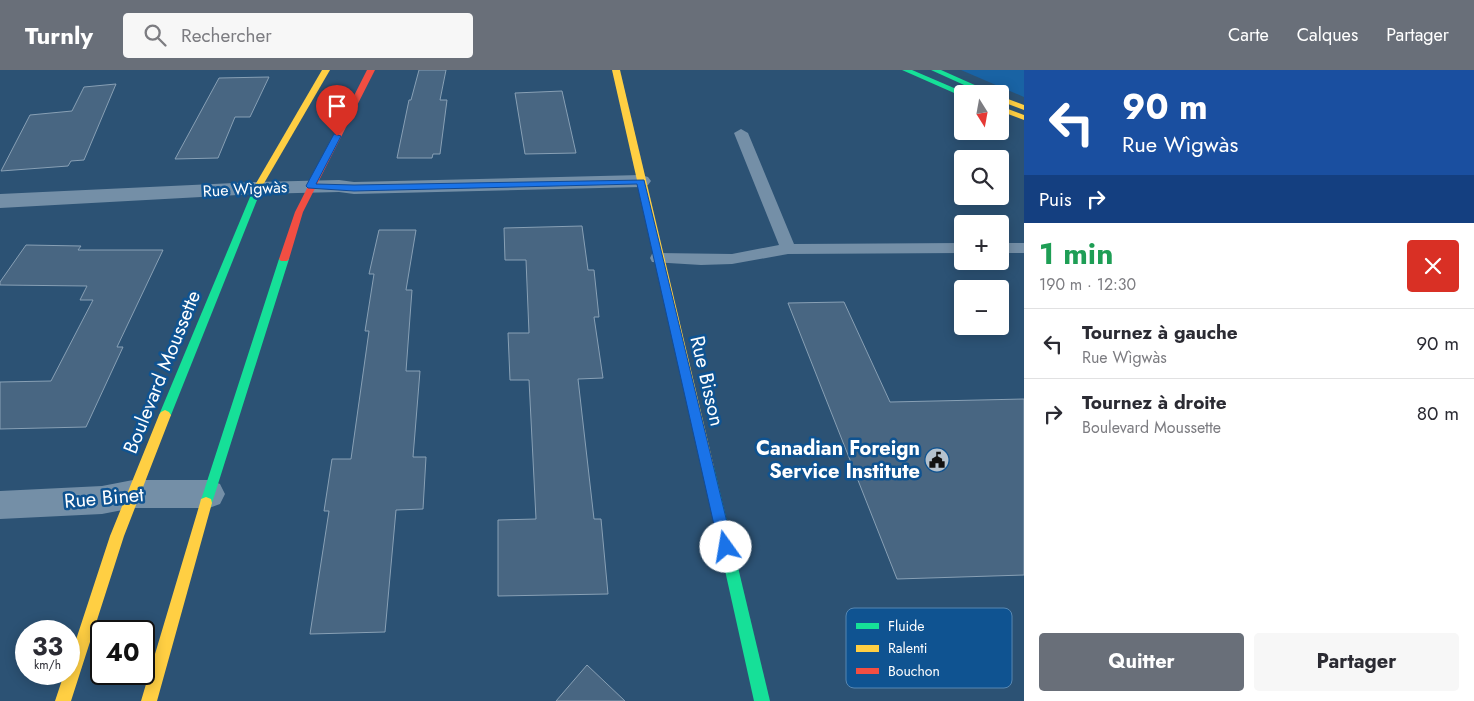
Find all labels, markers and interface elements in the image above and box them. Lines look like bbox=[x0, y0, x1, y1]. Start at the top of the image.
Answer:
search box bbox=[123, 13, 473, 58]
text: Turnly bbox=[25, 18, 93, 53]
icon: search bbox=[141, 21, 169, 49]
text: Rechercher bbox=[181, 22, 272, 49]
text: Carte bbox=[1228, 22, 1269, 48]
text: Calques bbox=[1297, 22, 1358, 48]
text: Partager bbox=[1386, 22, 1449, 48]
text: 90 m bbox=[1122, 82, 1208, 132]
pin bbox=[316, 85, 358, 136]
north arrow bbox=[954, 85, 1009, 140]
map controls bbox=[954, 85, 1009, 335]
icon: left bbox=[1039, 90, 1104, 155]
icon: arrive bbox=[323, 92, 351, 120]
text: Rue Wìgwàs bbox=[1122, 128, 1238, 160]
button: search bbox=[954, 150, 1009, 205]
street label: Rue Wìgwàs bbox=[202, 175, 288, 203]
icon: right bbox=[1082, 185, 1110, 213]
text: Puis bbox=[1039, 186, 1072, 213]
button: + bbox=[954, 215, 1009, 270]
text: 1 min bbox=[1039, 232, 1113, 275]
button: close bbox=[1407, 240, 1459, 292]
text: 190 m · 12:30 bbox=[1039, 273, 1136, 296]
button: − bbox=[954, 280, 1009, 335]
street label: Boulevard Moussette bbox=[116, 286, 208, 458]
text: Tournez à gauche bbox=[1082, 319, 1238, 346]
icon: left bbox=[1039, 330, 1067, 358]
text: 90 m bbox=[1416, 330, 1459, 357]
street label: Rue Bisson bbox=[683, 333, 731, 429]
text: Rue Wìgwàs bbox=[1082, 346, 1167, 369]
text: Tournez à droite bbox=[1082, 389, 1227, 416]
icon: right bbox=[1039, 400, 1067, 428]
text: 80 m bbox=[1417, 400, 1459, 427]
text: Boulevard Moussette bbox=[1082, 416, 1221, 439]
place label: Canadian Foreign Service Institute bbox=[756, 434, 920, 486]
public building icon: Canadian Foreign Service Institute bbox=[924, 447, 950, 473]
street label: Rue Binet bbox=[63, 480, 145, 516]
position arrow bbox=[699, 520, 751, 572]
legend bbox=[846, 608, 1012, 688]
text: Fluide bbox=[888, 616, 924, 636]
speed limit sign: 40 bbox=[90, 620, 155, 685]
text: 33 bbox=[32, 628, 63, 664]
button: Quitter bbox=[1039, 633, 1244, 691]
button: Partager bbox=[1254, 633, 1459, 691]
text: Ralenti bbox=[888, 638, 927, 658]
text: km/h bbox=[34, 656, 61, 674]
text: Bouchon bbox=[888, 661, 940, 681]

